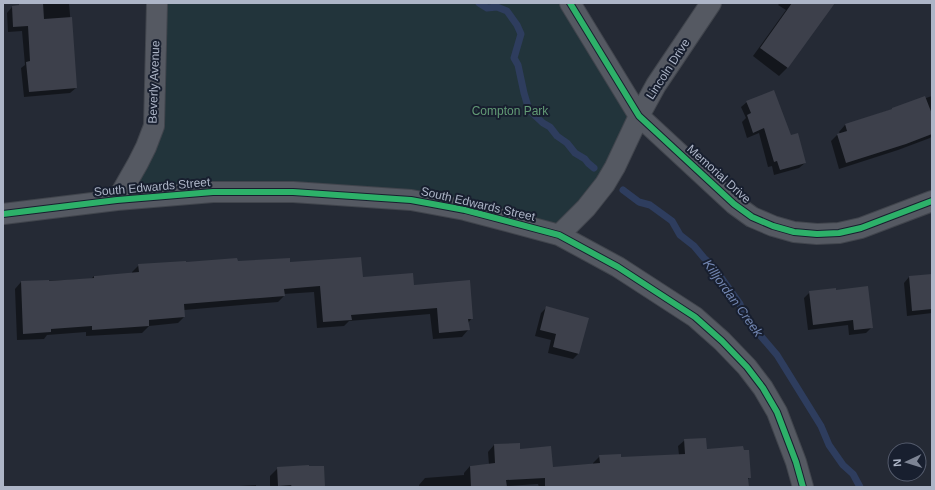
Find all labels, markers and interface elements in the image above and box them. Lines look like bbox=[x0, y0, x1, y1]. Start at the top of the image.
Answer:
street label: Lincoln Drive bbox=[643, 36, 693, 102]
street label: Beverly Avenue bbox=[146, 40, 162, 124]
park label: Compton Park bbox=[472, 104, 549, 118]
street label: Memorial Drive bbox=[684, 142, 754, 206]
street label: South Edwards Street bbox=[93, 175, 211, 199]
street label: South Edwards Street bbox=[420, 184, 537, 224]
water label: Killjordan Creek bbox=[700, 256, 767, 341]
north arrow bbox=[887, 442, 927, 482]
text: N bbox=[891, 458, 903, 467]

